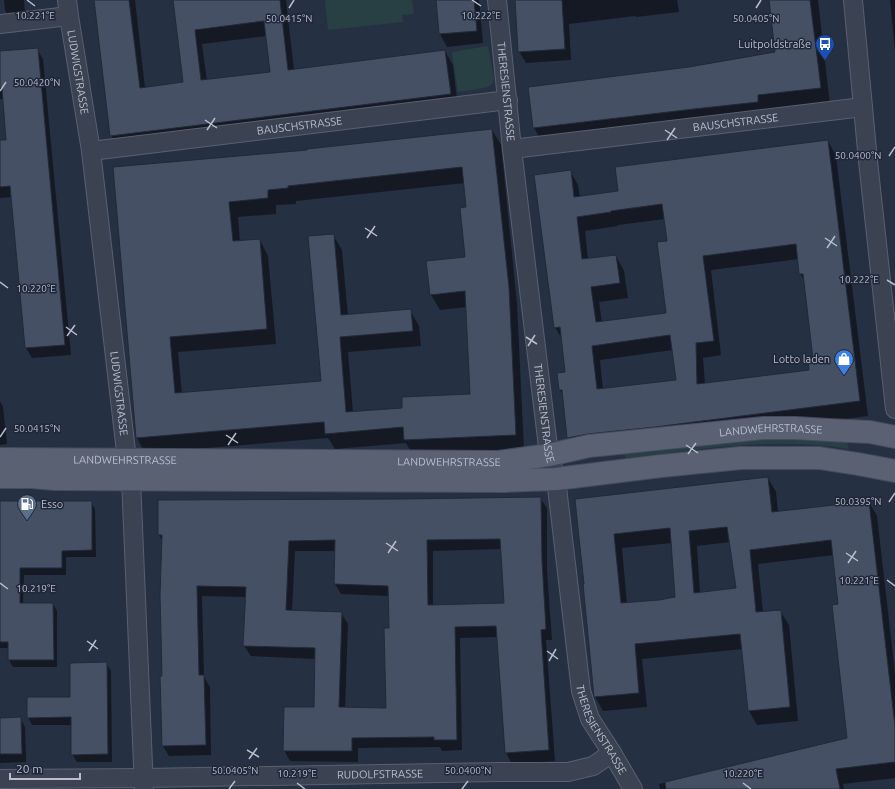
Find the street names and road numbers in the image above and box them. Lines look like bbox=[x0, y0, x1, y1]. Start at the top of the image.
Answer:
street label: LUDWIGSTRASSE bbox=[65, 29, 91, 115]
street label: THERESIENSTRASSE bbox=[495, 41, 517, 142]
street label: BAUSCHSTRASSE bbox=[692, 111, 779, 133]
street label: BAUSCHSTRASSE bbox=[256, 114, 343, 137]
street label: LUDWIGSTRASSE bbox=[108, 350, 130, 436]
street label: THERESIENSTRASSE bbox=[532, 363, 557, 464]
street label: LANDWEHRSTRASSE bbox=[718, 422, 823, 439]
street label: LANDWEHRSTRASSE bbox=[73, 453, 177, 466]
street label: LANDWEHRSTRASSE bbox=[397, 455, 501, 468]
street label: THERESIENSTRASSE bbox=[574, 684, 629, 776]
street label: RUDOLFSTRASSE bbox=[337, 767, 423, 781]

